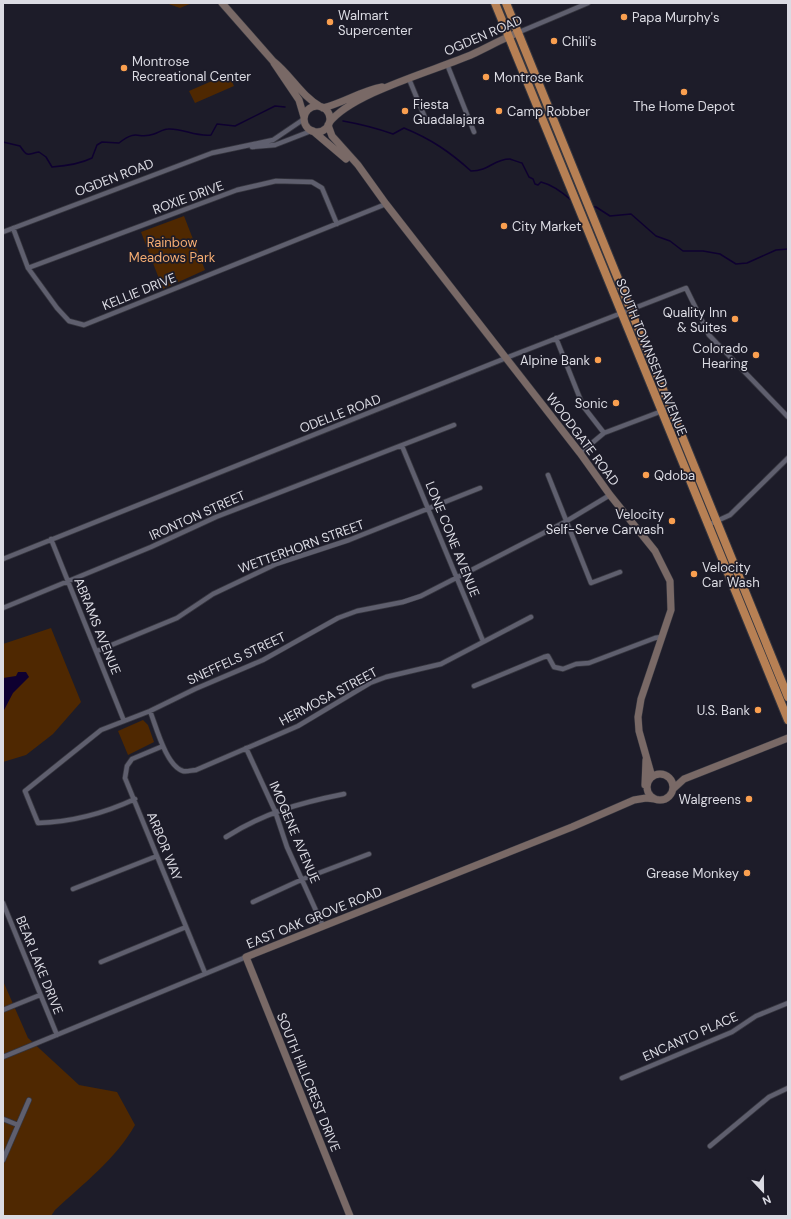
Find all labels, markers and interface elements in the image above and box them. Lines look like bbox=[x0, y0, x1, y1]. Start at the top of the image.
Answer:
place label: Walmart Supercenter bbox=[338, 7, 413, 39]
place label: Papa Murphy's bbox=[632, 9, 719, 26]
street label: OGDEN ROAD bbox=[442, 11, 525, 60]
marker: Papa Murphy's bbox=[619, 12, 629, 22]
marker: Walmart Supercenter bbox=[325, 17, 335, 27]
place label: Chili's bbox=[562, 33, 597, 50]
marker: Chili's bbox=[549, 36, 559, 46]
place label: Montrose Recreational Center bbox=[132, 53, 251, 85]
marker: Montrose Recreational Center bbox=[119, 63, 129, 73]
place label: Montrose Bank bbox=[494, 69, 584, 86]
marker: Montrose Bank bbox=[481, 72, 491, 82]
marker: The Home Depot bbox=[679, 87, 689, 97]
place label: Fiesta Guadalajara bbox=[413, 96, 485, 128]
place label: The Home Depot bbox=[633, 98, 735, 115]
place label: Camp Robber bbox=[507, 103, 590, 120]
marker: Fiesta Guadalajara bbox=[400, 106, 410, 116]
marker: Camp Robber bbox=[494, 106, 504, 116]
street label: OGDEN ROAD bbox=[72, 155, 156, 200]
street label: ROXIE DRIVE bbox=[150, 177, 226, 218]
place label: City Market bbox=[512, 218, 581, 235]
marker: City Market bbox=[499, 221, 509, 231]
park label: Rainbow Meadows Park bbox=[129, 234, 216, 266]
street label: KELLIE DRIVE bbox=[100, 269, 179, 314]
street label: SOUTH TOWNSEND AVENUE bbox=[612, 276, 691, 438]
place label: Quality Inn & Suites bbox=[663, 304, 727, 336]
marker: Quality Inn & Suites bbox=[730, 314, 740, 324]
place label: Colorado Hearing bbox=[693, 340, 748, 372]
marker: Colorado Hearing bbox=[751, 350, 761, 360]
place label: Alpine Bank bbox=[520, 352, 590, 369]
marker: Alpine Bank bbox=[593, 355, 603, 365]
street label: ODELLE ROAD bbox=[297, 390, 383, 437]
street label: WOODGATE ROAD bbox=[542, 390, 623, 489]
place label: Sonic bbox=[575, 395, 608, 412]
marker: Sonic bbox=[611, 398, 621, 408]
place label: Qdoba bbox=[654, 467, 695, 484]
marker: Qdoba bbox=[641, 470, 651, 480]
street label: LONE CONE AVENUE bbox=[422, 479, 484, 600]
street label: IRONTON STREET bbox=[146, 487, 248, 544]
place label: Velocity Self-Serve Carwash bbox=[546, 506, 664, 538]
street label: WETTERHORN STREET bbox=[236, 516, 367, 577]
marker: Velocity Self-Serve Carwash bbox=[667, 516, 677, 526]
place label: Velocity Car Wash bbox=[702, 559, 760, 591]
marker: Velocity Car Wash bbox=[689, 569, 699, 579]
street label: ABRAMS AVENUE bbox=[70, 575, 125, 677]
street label: SNEFFELS STREET bbox=[184, 628, 288, 689]
street label: HERMOSA STREET bbox=[276, 663, 380, 730]
place label: U.S. Bank bbox=[697, 702, 750, 719]
marker: U.S. Bank bbox=[753, 705, 763, 715]
street label: IMOGENE AVENUE bbox=[265, 779, 324, 886]
place label: Walgreens bbox=[679, 791, 741, 808]
marker: Walgreens bbox=[744, 794, 754, 804]
street label: ARBOR WAY bbox=[143, 809, 186, 883]
place label: Grease Monkey bbox=[646, 865, 739, 882]
marker: Grease Monkey bbox=[742, 868, 752, 878]
street label: EAST OAK GROVE ROAD bbox=[244, 882, 384, 952]
street label: BEAR LAKE DRIVE bbox=[12, 913, 67, 1017]
street label: ENCANTO PLACE bbox=[640, 1008, 741, 1065]
street label: SOUTH HILLCREST DRIVE bbox=[273, 1010, 344, 1154]
north arrow bbox=[743, 1171, 783, 1211]
text: N bbox=[760, 1192, 773, 1208]

